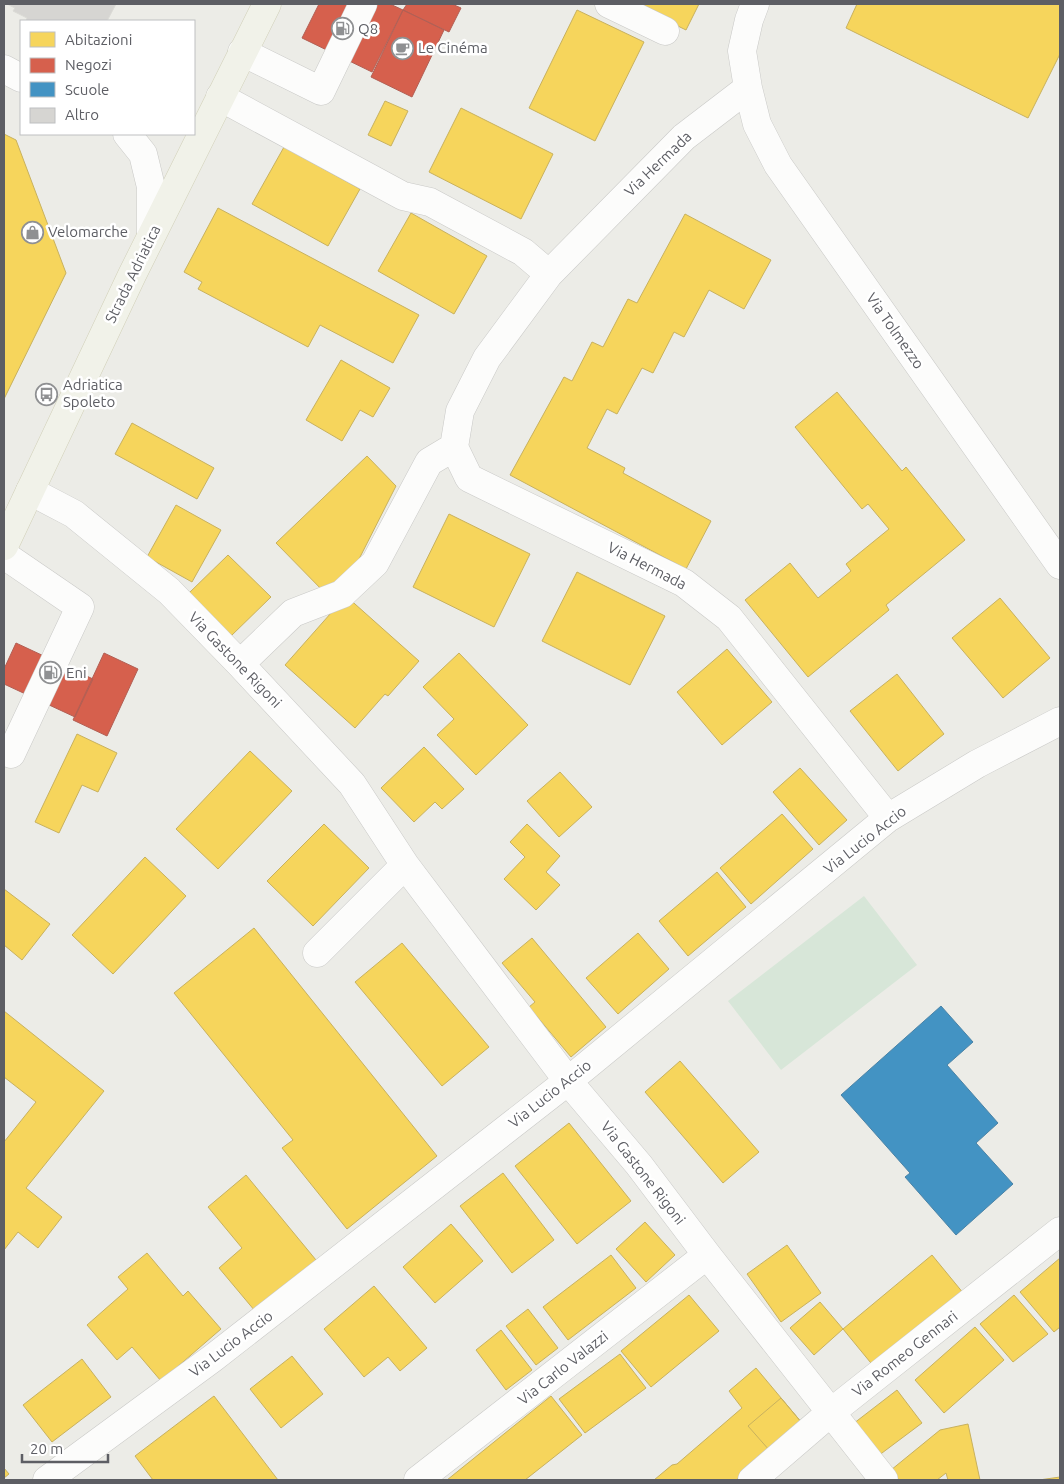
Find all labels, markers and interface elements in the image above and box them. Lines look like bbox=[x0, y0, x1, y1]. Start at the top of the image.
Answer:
fuel station icon: Q8 bbox=[330, 17, 354, 41]
legend bbox=[20, 20, 195, 135]
place label: Q8 bbox=[358, 20, 378, 37]
text: Abitazioni bbox=[65, 31, 132, 48]
cafe icon: Le Cinéma bbox=[390, 36, 414, 60]
place label: Le Cinéma bbox=[418, 39, 488, 56]
text: Negozi bbox=[65, 56, 112, 73]
text: Scuole bbox=[65, 81, 109, 98]
text: Altro bbox=[65, 106, 99, 123]
street label: Via Hermada bbox=[621, 128, 695, 200]
shop icon: Velomarche bbox=[20, 220, 44, 244]
street label: Strada Adriatica bbox=[102, 222, 164, 326]
place label: Velomarche bbox=[48, 223, 128, 240]
street label: Via Tolmezzo bbox=[863, 289, 928, 372]
place label: Adriatica Spoleto bbox=[63, 376, 123, 410]
bus stop icon: Adriatica Spoleto bbox=[35, 382, 59, 406]
street label: Via Hermada bbox=[605, 538, 690, 593]
street label: Via Gastone Rigoni bbox=[185, 608, 285, 711]
fuel station icon: Eni bbox=[38, 661, 62, 685]
place label: Eni bbox=[66, 664, 87, 681]
street label: Via Lucio Accio bbox=[820, 802, 909, 877]
street label: Via Lucio Accio bbox=[505, 1056, 594, 1131]
street label: Via Gastone Rigoni bbox=[598, 1118, 689, 1228]
street label: Via Lucio Accio bbox=[186, 1307, 276, 1380]
street label: Via Romeo Gennari bbox=[849, 1307, 961, 1400]
street label: Via Carlo Valazzi bbox=[514, 1327, 611, 1408]
scale bar bbox=[22, 1432, 109, 1464]
text: 20 m bbox=[30, 1440, 63, 1457]

